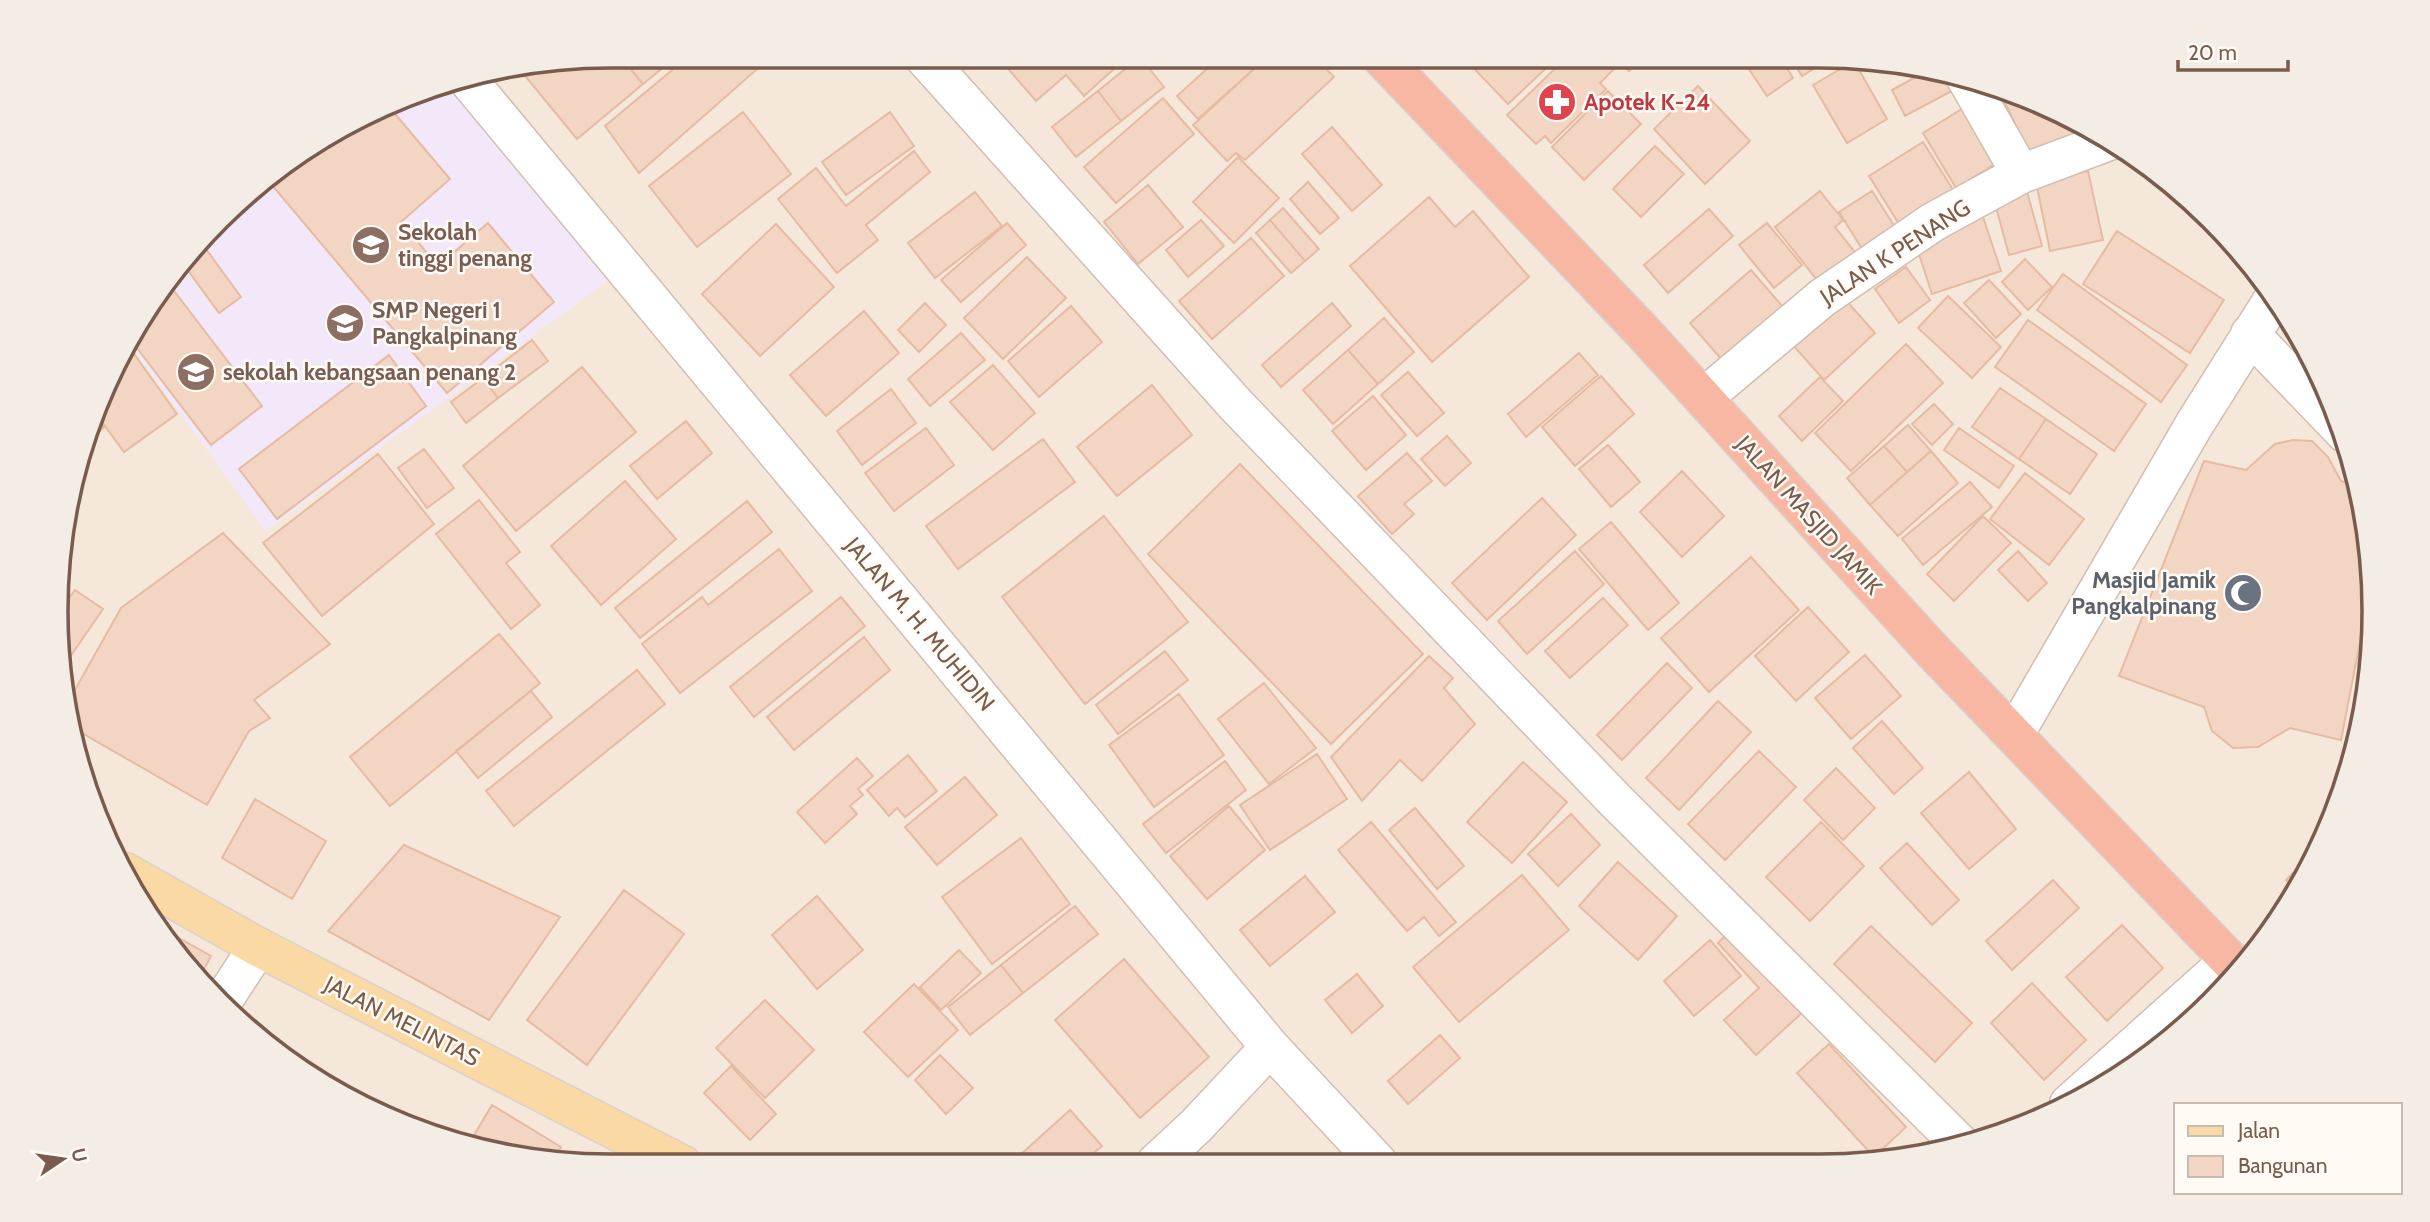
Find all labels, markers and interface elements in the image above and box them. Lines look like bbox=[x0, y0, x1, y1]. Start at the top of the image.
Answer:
scale bar bbox=[2178, 28, 2288, 72]
text: 20 m bbox=[2188, 40, 2237, 65]
pharmacy icon: Apotek K-24 bbox=[1536, 81, 1578, 123]
place label: Apotek K-24 bbox=[1584, 88, 1711, 116]
street label: JALAN K PENANG bbox=[1814, 193, 1975, 311]
place label: Sekolah tinggi penang bbox=[398, 218, 532, 272]
school or university icon: Sekolah tinggi penang bbox=[350, 224, 392, 266]
place label: SMP Negeri 1 Pangkalpinang bbox=[372, 296, 517, 350]
school or university icon: SMP Negeri 1 Pangkalpinang bbox=[324, 302, 366, 344]
school or university icon: sekolah kebangsaan penang 2 bbox=[175, 351, 217, 393]
place label: sekolah kebangsaan penang 2 bbox=[223, 358, 516, 386]
street label: JALAN MASJID JAMIK bbox=[1730, 429, 1888, 600]
street label: JALAN M. H. MUHIDIN bbox=[839, 531, 1001, 716]
place label: Masjid Jamik Pangkalpinang bbox=[2071, 566, 2217, 620]
mosque icon: Masjid Jamik Pangkalpinang bbox=[2222, 572, 2264, 614]
street label: JALAN MELINTAS bbox=[319, 969, 484, 1072]
legend bbox=[2174, 1103, 2402, 1194]
text: Jalan bbox=[2237, 1118, 2280, 1143]
north arrow bbox=[28, 1124, 98, 1194]
text: U bbox=[66, 1146, 92, 1165]
text: Bangunan bbox=[2238, 1153, 2327, 1178]

